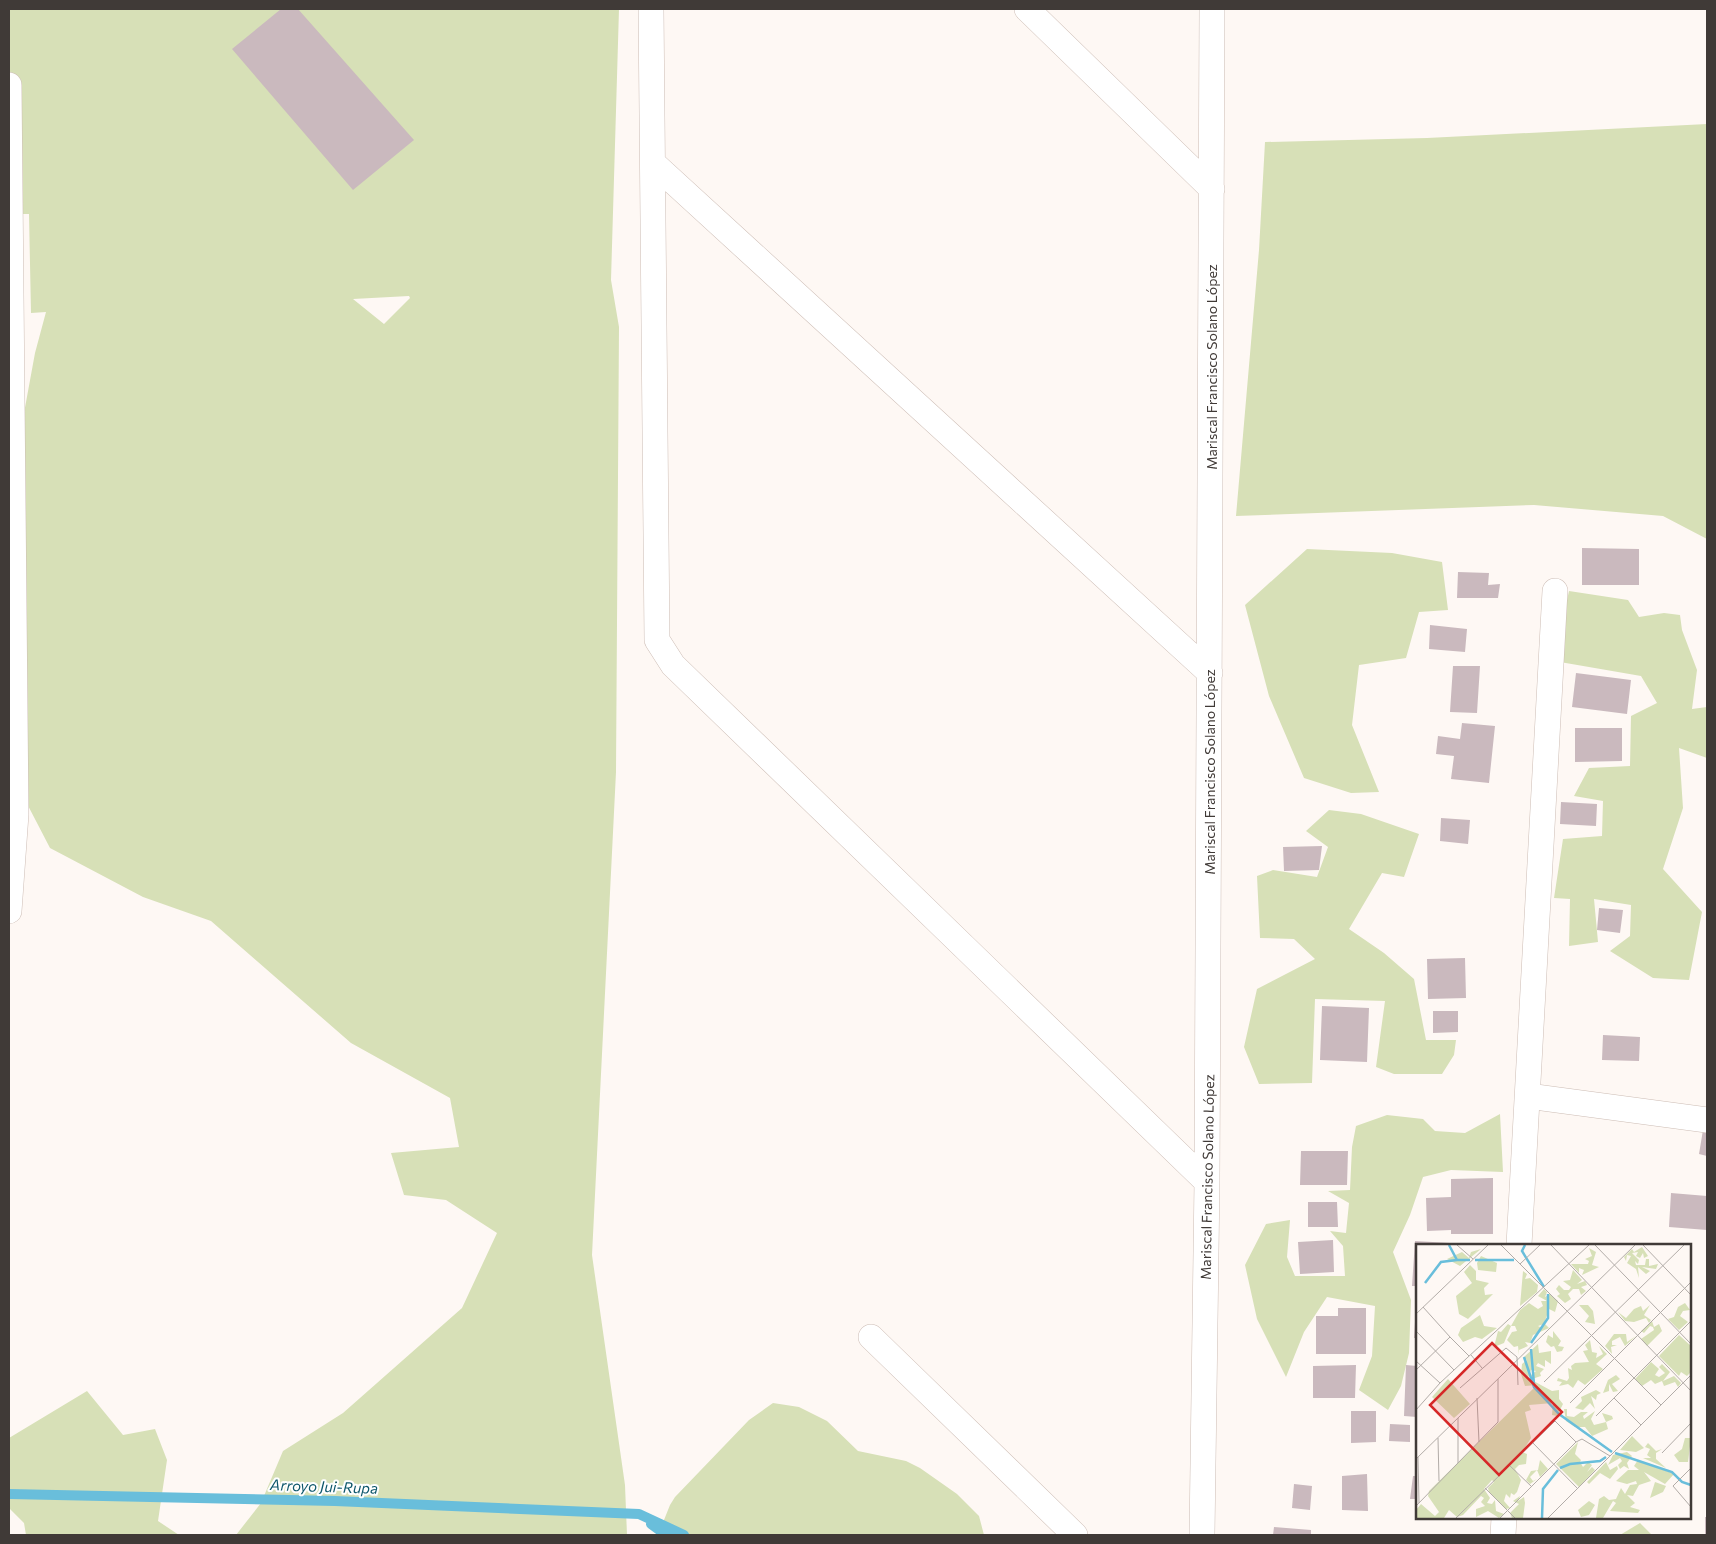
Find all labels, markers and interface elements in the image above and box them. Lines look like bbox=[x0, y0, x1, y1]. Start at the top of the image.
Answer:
street label: Mariscal Francisco Solano López bbox=[1203, 264, 1220, 470]
street label: Mariscal Francisco Solano López bbox=[1201, 669, 1218, 875]
street label: Mariscal Francisco Solano López bbox=[1197, 1074, 1217, 1280]
inset map bbox=[1416, 1244, 1691, 1519]
water label: Arroyo Jui-Rupa bbox=[269, 1475, 378, 1497]

